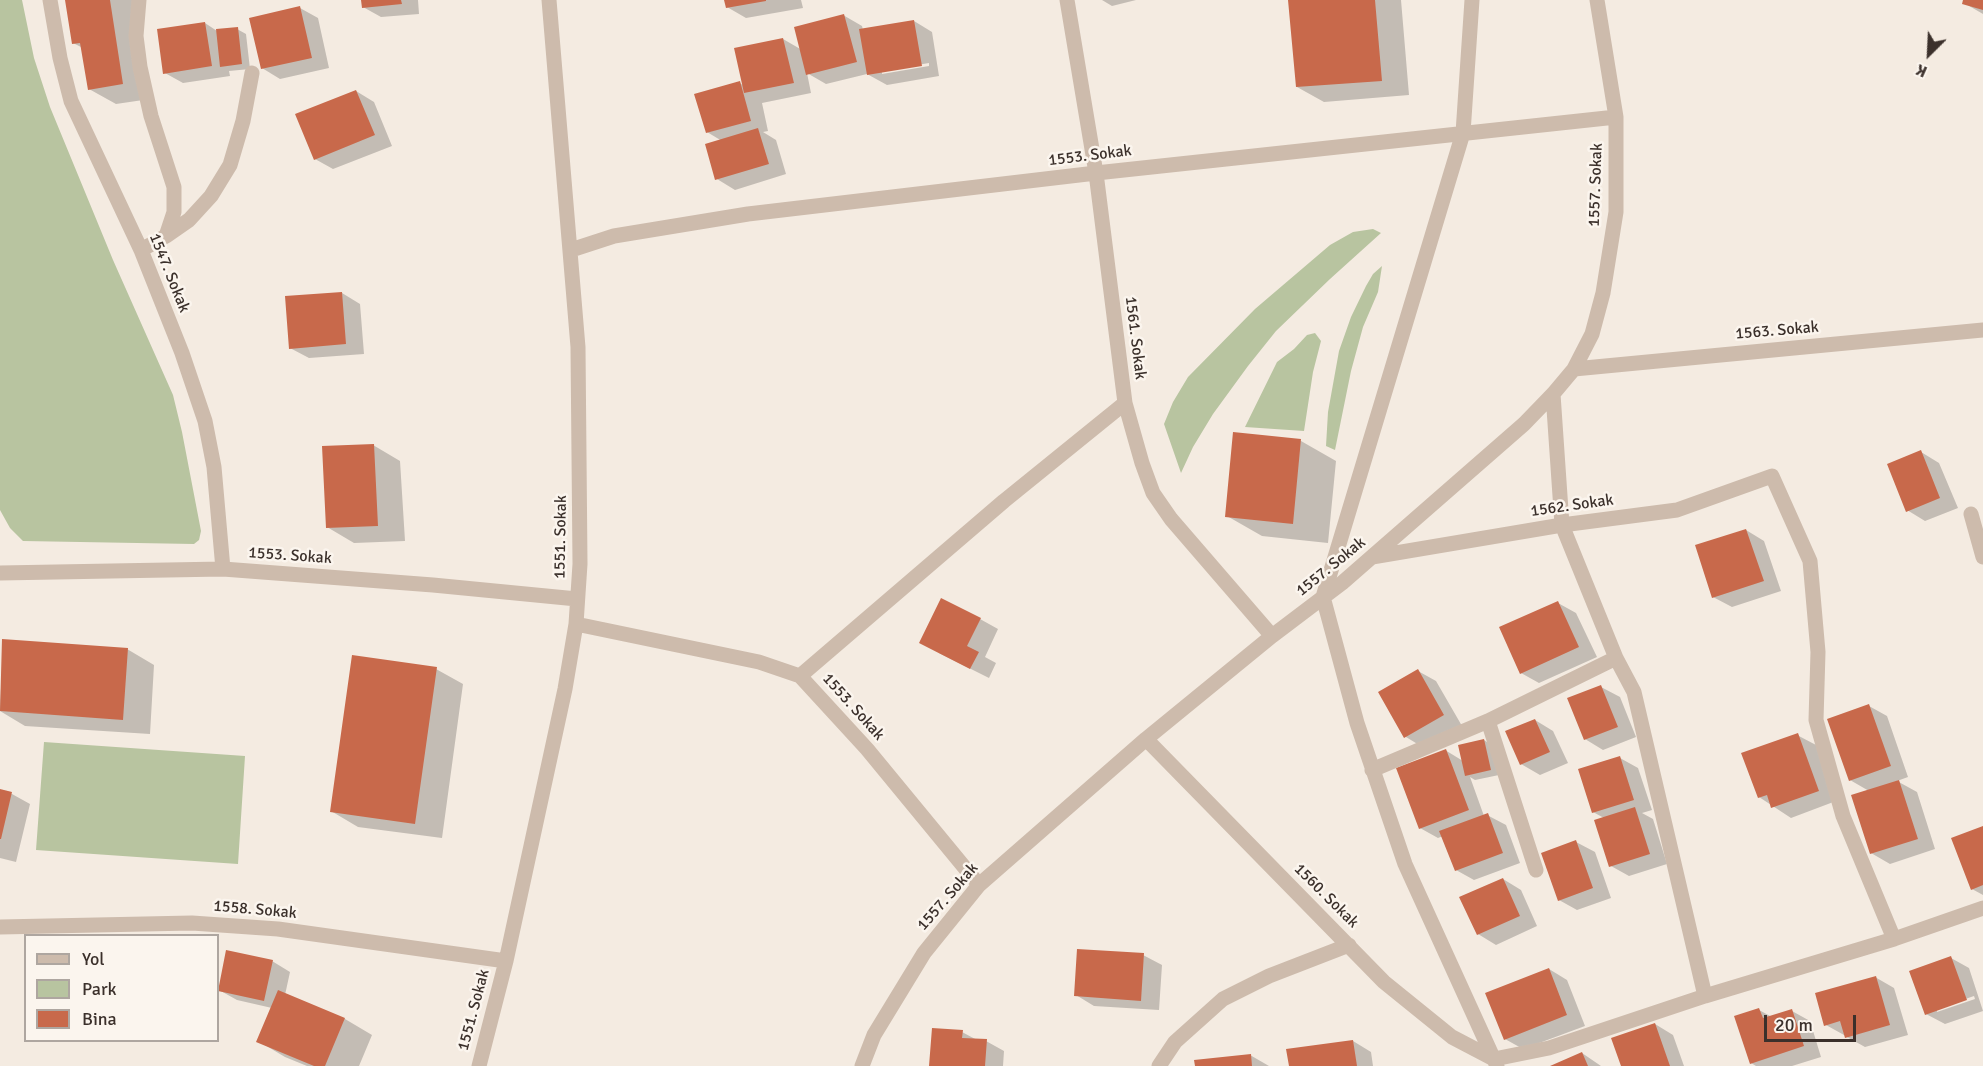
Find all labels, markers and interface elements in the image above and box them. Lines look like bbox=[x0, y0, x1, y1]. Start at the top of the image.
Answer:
north arrow bbox=[1899, 24, 1959, 84]
text: K bbox=[1913, 59, 1930, 82]
street label: 1553. Sokak bbox=[1047, 141, 1133, 171]
street label: 1557. Sokak bbox=[1585, 143, 1607, 227]
street label: 1547. Sokak bbox=[144, 231, 194, 315]
street label: 1561. Sokak bbox=[1120, 295, 1150, 381]
street label: 1563. Sokak bbox=[1734, 318, 1820, 344]
street label: 1562. Sokak bbox=[1529, 491, 1615, 521]
street label: 1551. Sokak bbox=[551, 495, 571, 579]
street label: 1557. Sokak bbox=[1292, 533, 1370, 601]
street label: 1553. Sokak bbox=[248, 544, 332, 568]
street label: 1553. Sokak bbox=[818, 669, 888, 745]
street label: 1557. Sokak bbox=[913, 859, 983, 935]
street label: 1560. Sokak bbox=[1290, 860, 1362, 932]
street label: 1558. Sokak bbox=[212, 897, 298, 923]
legend bbox=[24, 934, 219, 1042]
text: Yol bbox=[82, 948, 105, 970]
street label: 1551. Sokak bbox=[454, 967, 494, 1053]
text: Park bbox=[82, 978, 117, 1000]
scale bar bbox=[1767, 1003, 1858, 1041]
text: Bina bbox=[82, 1008, 117, 1030]
text: 20 m bbox=[1775, 1014, 1813, 1036]

